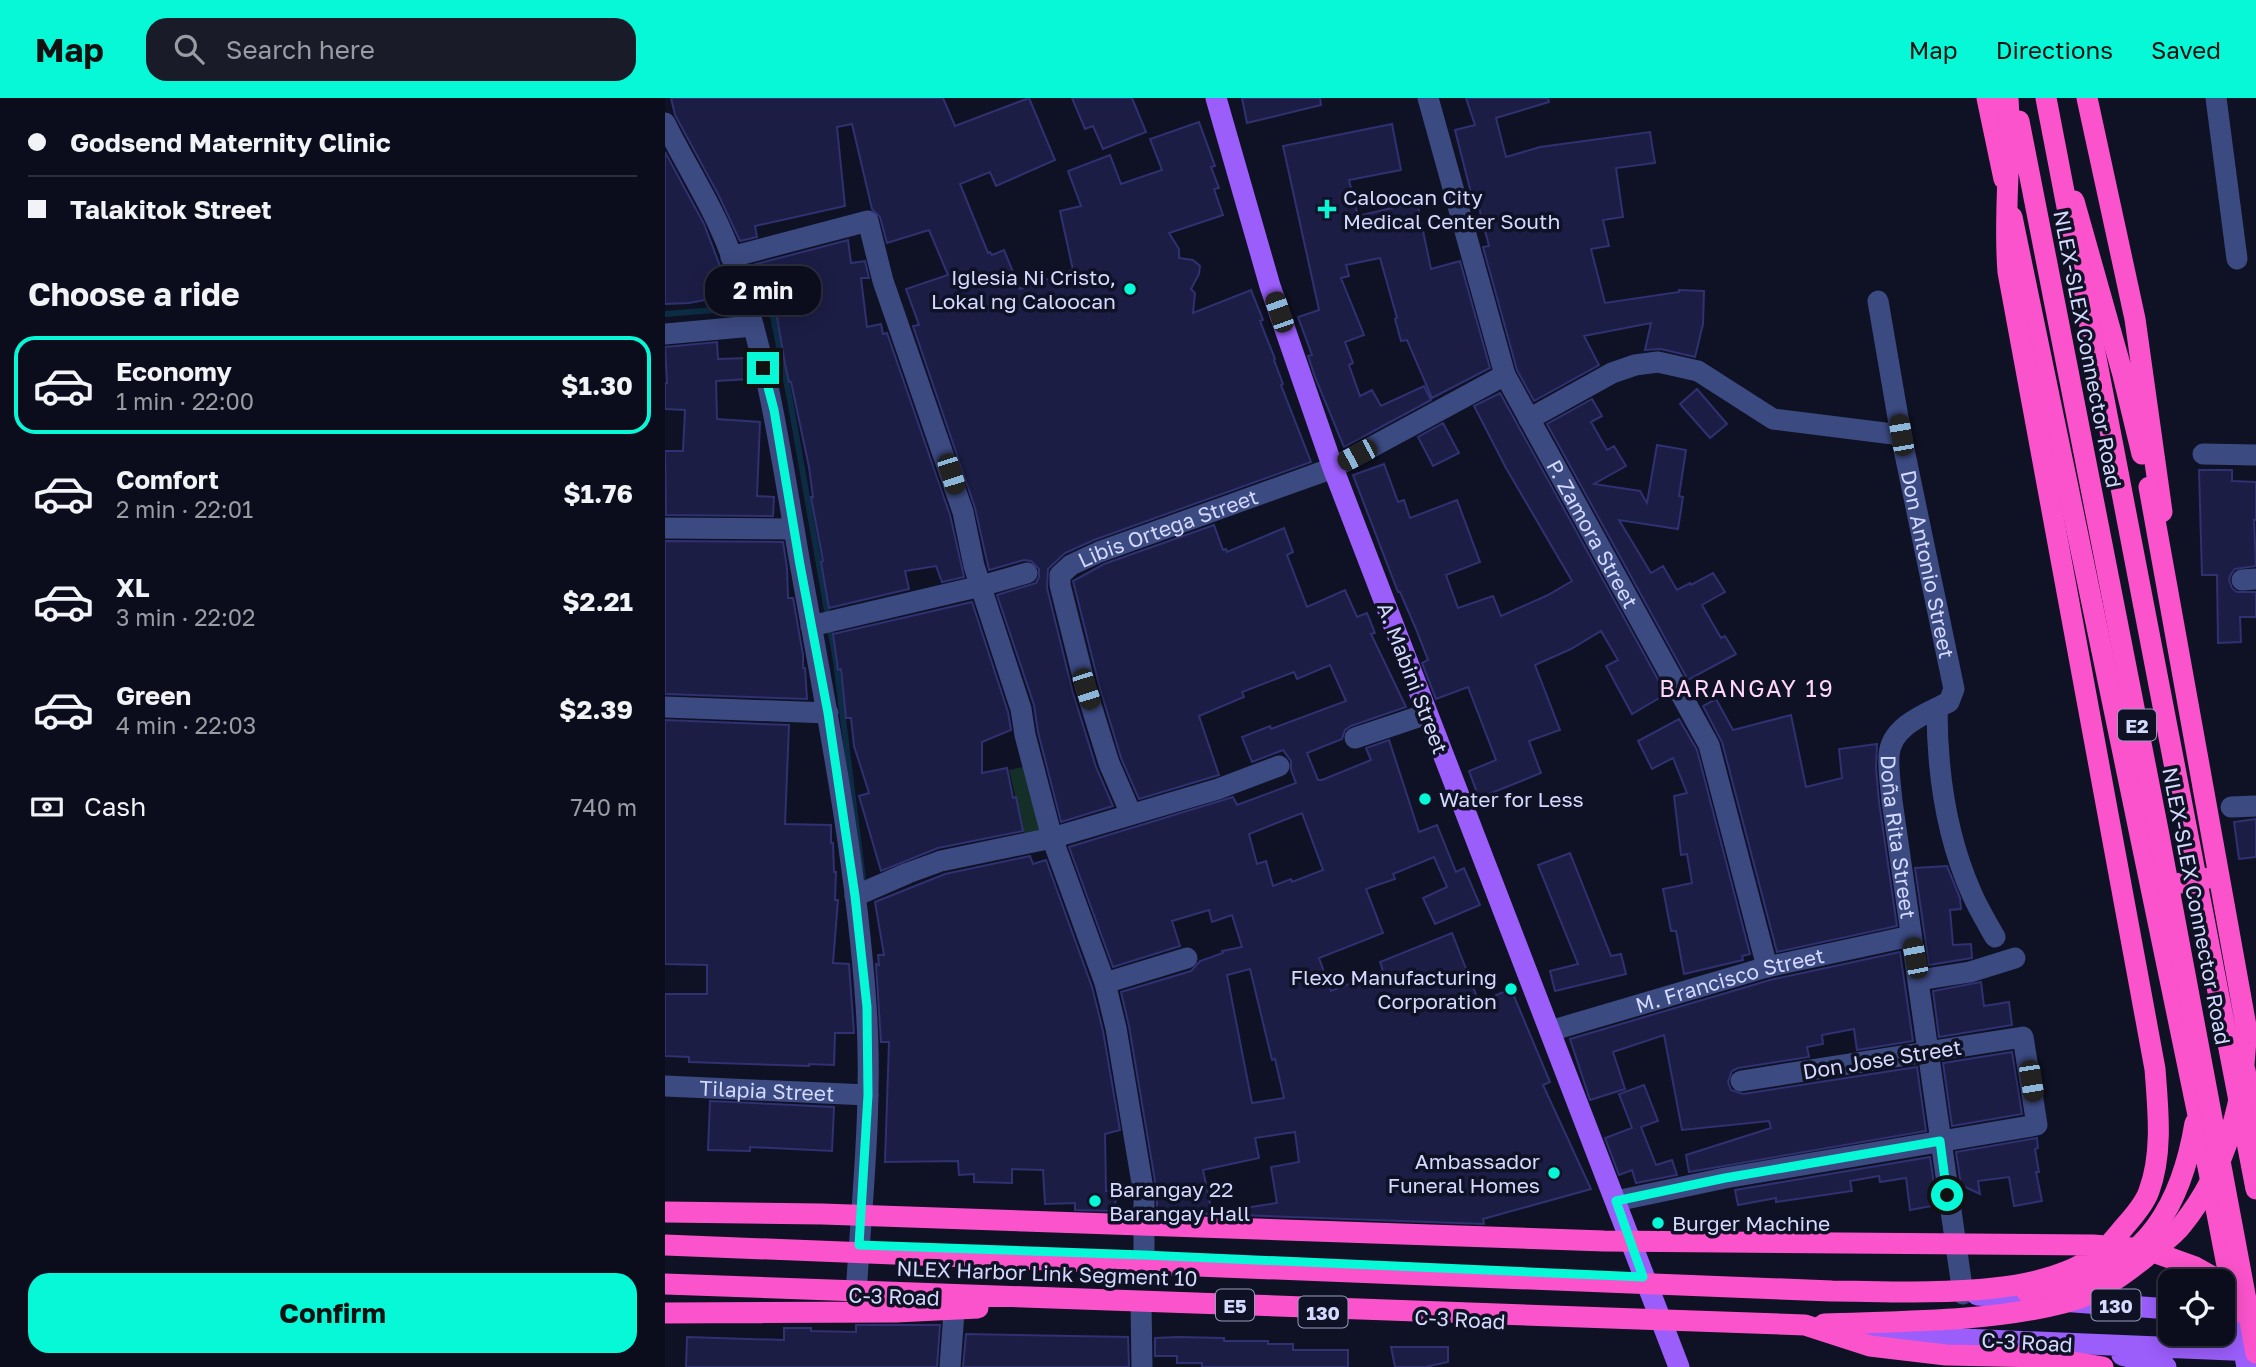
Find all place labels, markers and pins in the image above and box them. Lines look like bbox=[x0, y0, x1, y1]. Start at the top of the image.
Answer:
place label: Caloocan City Medical Center South bbox=[1343, 184, 1560, 234]
marker: Caloocan City Medical Center South bbox=[1317, 199, 1337, 219]
place label: Iglesia Ni Cristo, Lokal ng Caloocan bbox=[931, 264, 1116, 314]
marker: Iglesia Ni Cristo, Lokal ng Caloocan bbox=[1122, 281, 1138, 297]
place label: Water for Less bbox=[1439, 786, 1584, 812]
marker: Water for Less bbox=[1417, 791, 1433, 807]
place label: Flexo Manufacturing Corporation bbox=[1290, 964, 1497, 1014]
marker: Flexo Manufacturing Corporation bbox=[1503, 981, 1519, 997]
place label: Ambassador Funeral Homes bbox=[1387, 1148, 1540, 1198]
marker: Ambassador Funeral Homes bbox=[1546, 1165, 1562, 1181]
place label: Barangay 22 Barangay Hall bbox=[1109, 1176, 1250, 1226]
marker: Barangay 22 Barangay Hall bbox=[1087, 1193, 1103, 1209]
place label: Burger Machine bbox=[1672, 1210, 1830, 1236]
marker: Burger Machine bbox=[1650, 1215, 1666, 1231]

